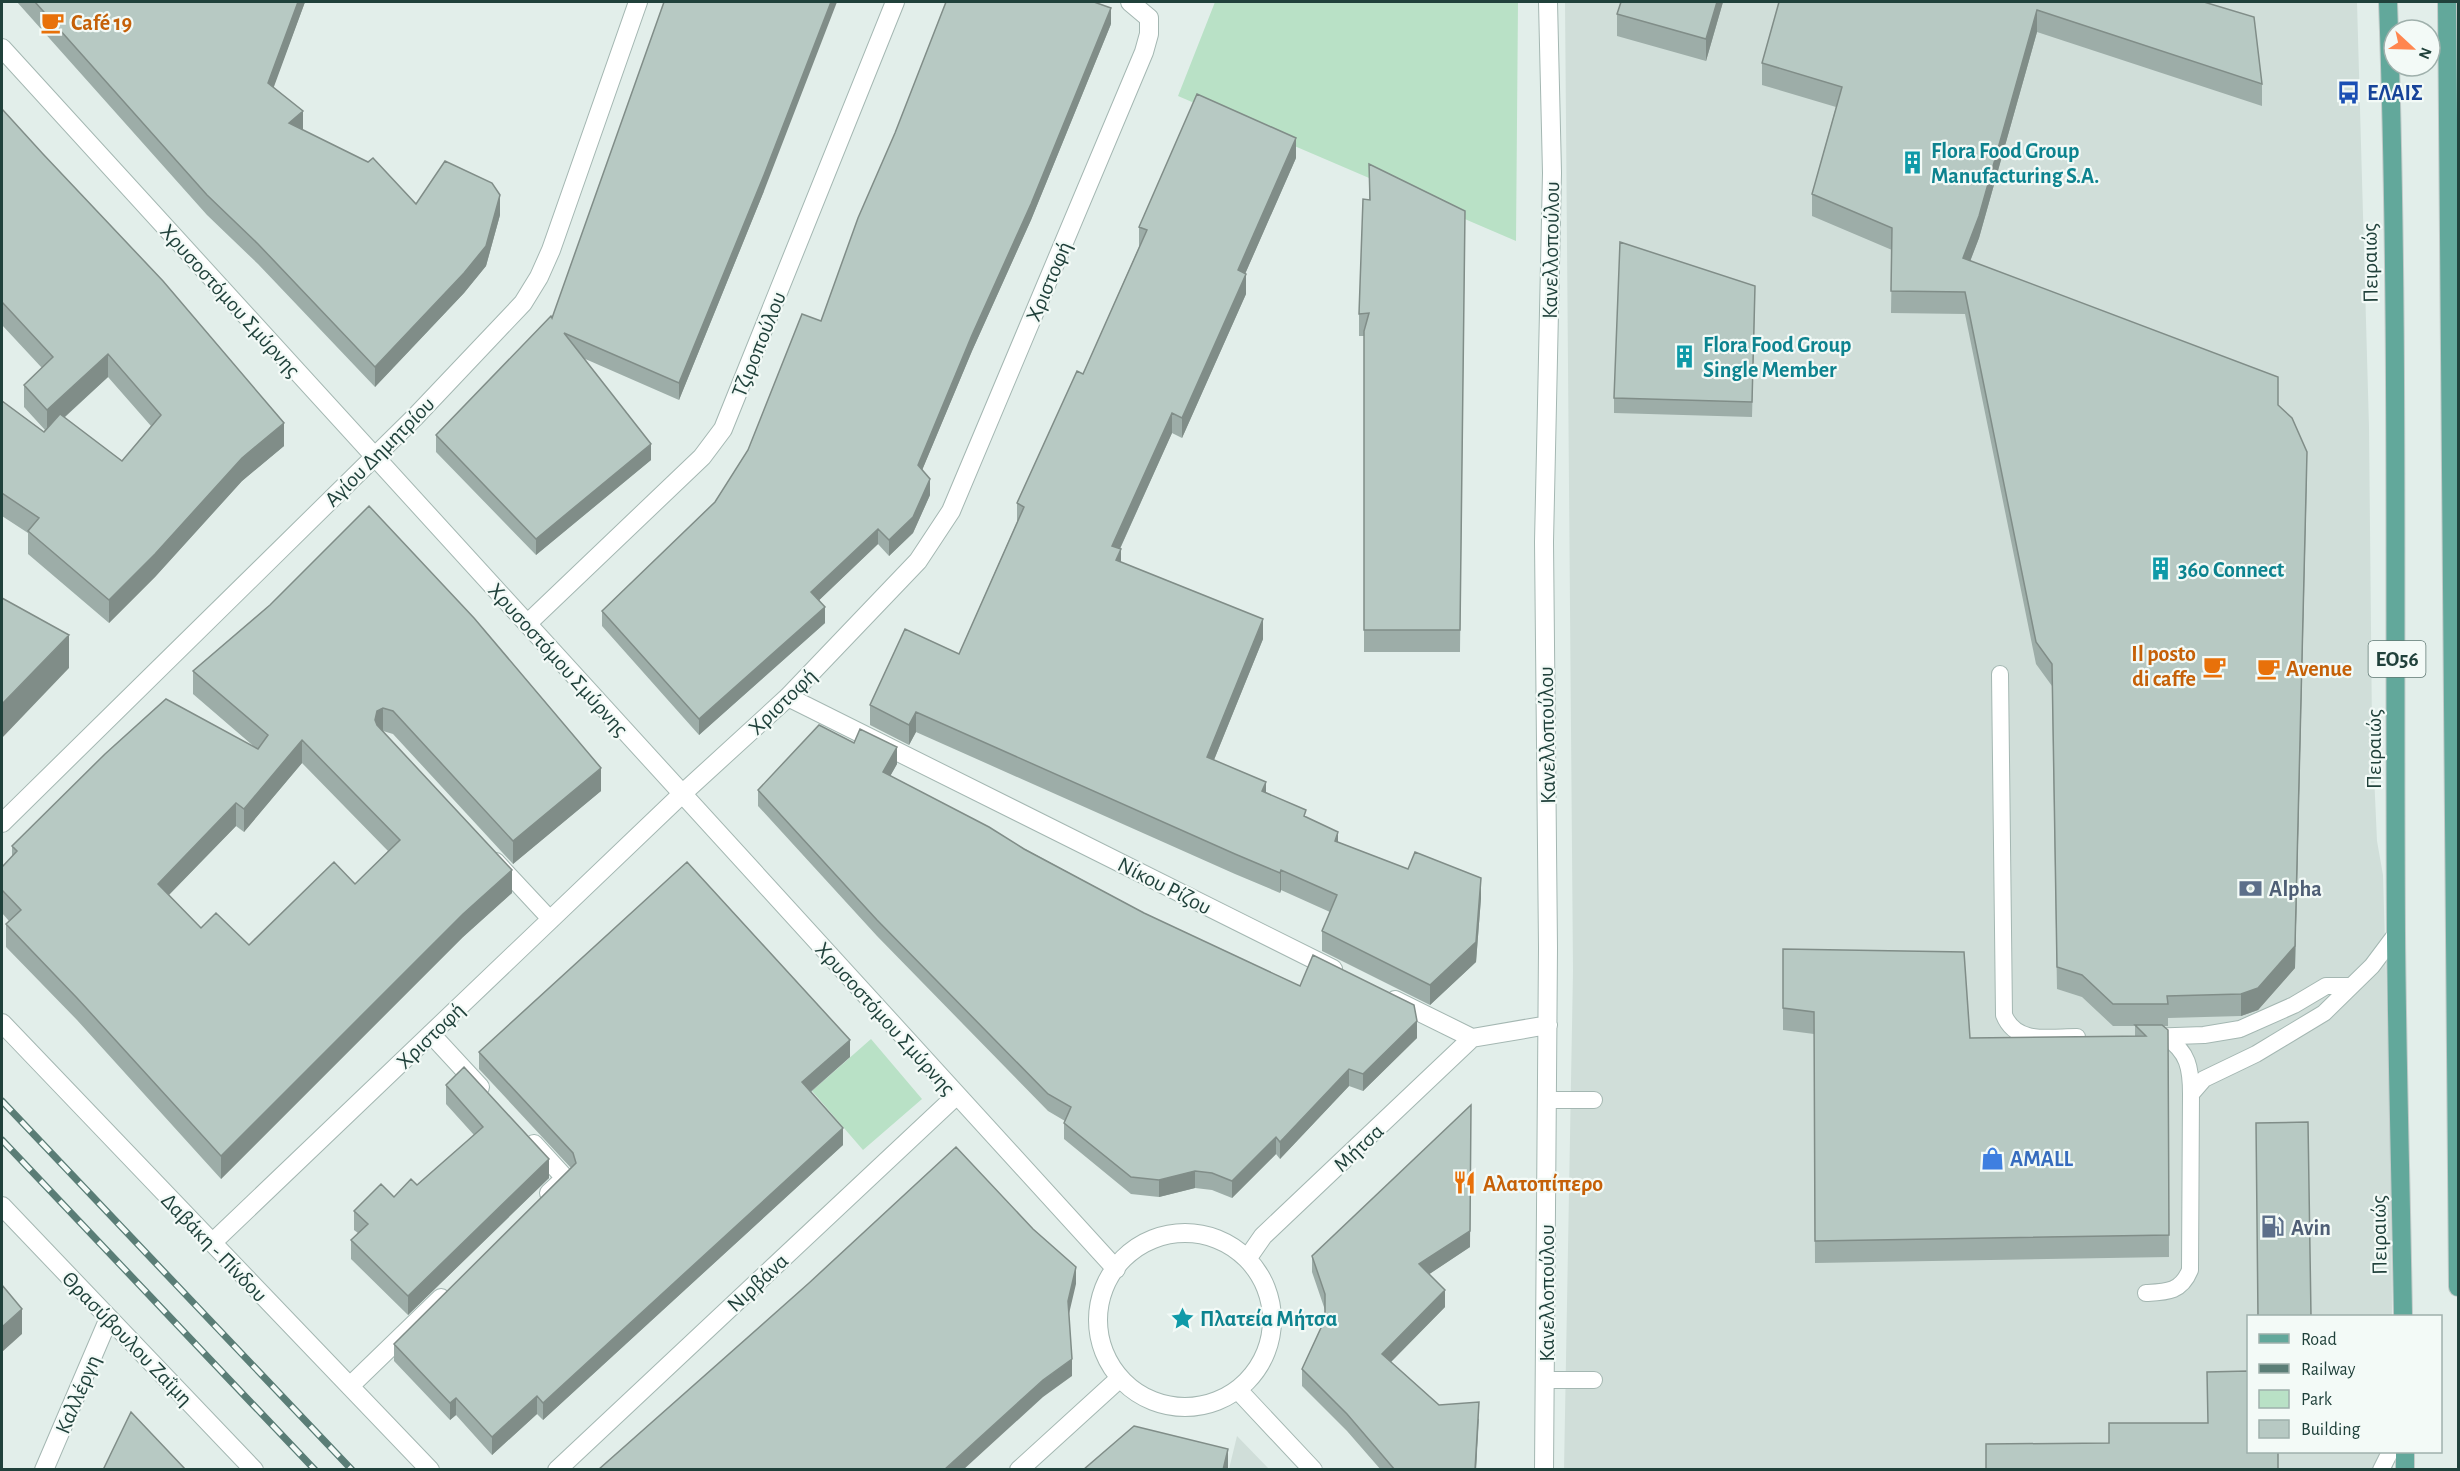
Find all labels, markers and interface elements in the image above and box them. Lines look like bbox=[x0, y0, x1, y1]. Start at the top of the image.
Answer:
cafe icon: Café 19 bbox=[40, 9, 66, 35]
place label: Café 19 bbox=[71, 12, 132, 34]
north arrow bbox=[2382, 18, 2442, 78]
text: N bbox=[2415, 45, 2434, 61]
bus stop icon: ΕΛΑΙΣ bbox=[2336, 79, 2362, 105]
place label: ΕΛΑΙΣ bbox=[2367, 82, 2423, 104]
place label: Flora Food Group Manufacturing S.A. bbox=[1931, 140, 2099, 187]
building icon: Flora Food Group Manufacturing S.A. bbox=[1900, 150, 1926, 176]
street label: Κανελλοπούλου bbox=[1539, 181, 1563, 319]
street label: Χρυσοστόμου Σμύρνης bbox=[156, 220, 304, 381]
street label: Πειραιώς bbox=[2358, 223, 2382, 303]
street label: Χριστοφή bbox=[1022, 238, 1076, 325]
street label: Τζιροπούλου bbox=[728, 288, 790, 400]
place label: Flora Food Group Single Member bbox=[1703, 334, 1851, 381]
building icon: Flora Food Group Single Member bbox=[1672, 344, 1698, 370]
street label: Αγίου Δημητρίου bbox=[321, 393, 439, 511]
building icon: 360 Connect bbox=[2147, 556, 2173, 582]
place label: 360 Connect bbox=[2178, 559, 2285, 581]
street label: Χρυσοστόμου Σμύρνης bbox=[484, 579, 632, 740]
road number: ΕΟ56 bbox=[2368, 641, 2426, 677]
place label: Il posto di caffe bbox=[2131, 643, 2196, 690]
cafe icon: Il posto di caffe bbox=[2201, 653, 2227, 679]
cafe icon: Avenue bbox=[2255, 655, 2281, 681]
place label: Avenue bbox=[2286, 658, 2352, 680]
street label: Χριστοφή bbox=[745, 664, 821, 739]
street label: Κανελλοπούλου bbox=[1535, 666, 1559, 804]
street label: Πειραιώς bbox=[2363, 709, 2385, 789]
street label: Νίκου Ρίζου bbox=[1114, 853, 1215, 919]
bank icon: Alpha bbox=[2238, 875, 2264, 901]
place label: Alpha bbox=[2269, 878, 2322, 900]
street label: Χρυσοστόμου Σμύρνης bbox=[811, 938, 959, 1099]
street label: Χριστοφή bbox=[393, 998, 469, 1073]
street label: Μήτσα bbox=[1329, 1119, 1388, 1176]
shop icon: AMALL bbox=[1979, 1145, 2005, 1171]
place label: AMALL bbox=[2010, 1148, 2073, 1170]
restaurant icon: Αλατοπίπερο bbox=[1452, 1170, 1478, 1196]
place label: Αλατοπίπερο bbox=[1483, 1173, 1603, 1195]
street label: Δαβάκη - Πίνδου bbox=[157, 1189, 271, 1306]
street label: Πειραιώς bbox=[2367, 1195, 2391, 1275]
fuel station icon: Avin bbox=[2260, 1214, 2286, 1240]
place label: Avin bbox=[2291, 1217, 2331, 1239]
street label: Κανελλοπούλου bbox=[1536, 1224, 1558, 1362]
street label: Νιρβάνα bbox=[723, 1249, 792, 1316]
street label: Θρασύβουλου Ζαΐμη bbox=[58, 1267, 197, 1410]
place icon: Πλατεία Μήτσα bbox=[1169, 1305, 1195, 1331]
place label: Πλατεία Μήτσα bbox=[1200, 1308, 1338, 1330]
legend bbox=[2247, 1315, 2442, 1453]
text: Road bbox=[2301, 1331, 2337, 1349]
street label: Καλλέργη bbox=[52, 1352, 104, 1437]
text: Railway bbox=[2301, 1361, 2356, 1379]
text: Park bbox=[2301, 1391, 2333, 1409]
text: Building bbox=[2301, 1421, 2361, 1439]

